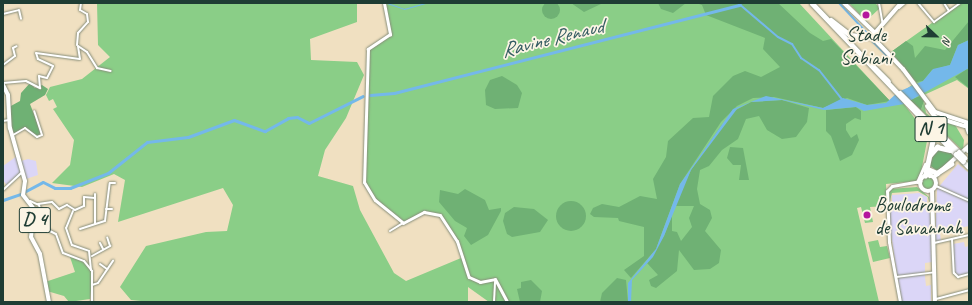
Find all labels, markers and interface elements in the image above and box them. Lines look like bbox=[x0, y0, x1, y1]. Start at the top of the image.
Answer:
marker: Stade Sabiani bbox=[861, 10, 871, 20]
water label: Ravine Renaud bbox=[499, 13, 605, 63]
north arrow bbox=[916, 16, 956, 56]
place label: Stade Sabiani bbox=[840, 22, 892, 69]
text: N bbox=[939, 35, 955, 46]
road number: N 1 bbox=[914, 112, 948, 146]
place label: Boulodrome de Savannah bbox=[875, 192, 962, 239]
road number: D 4 bbox=[18, 203, 52, 237]
marker: Boulodrome de Savannah bbox=[862, 210, 872, 220]

